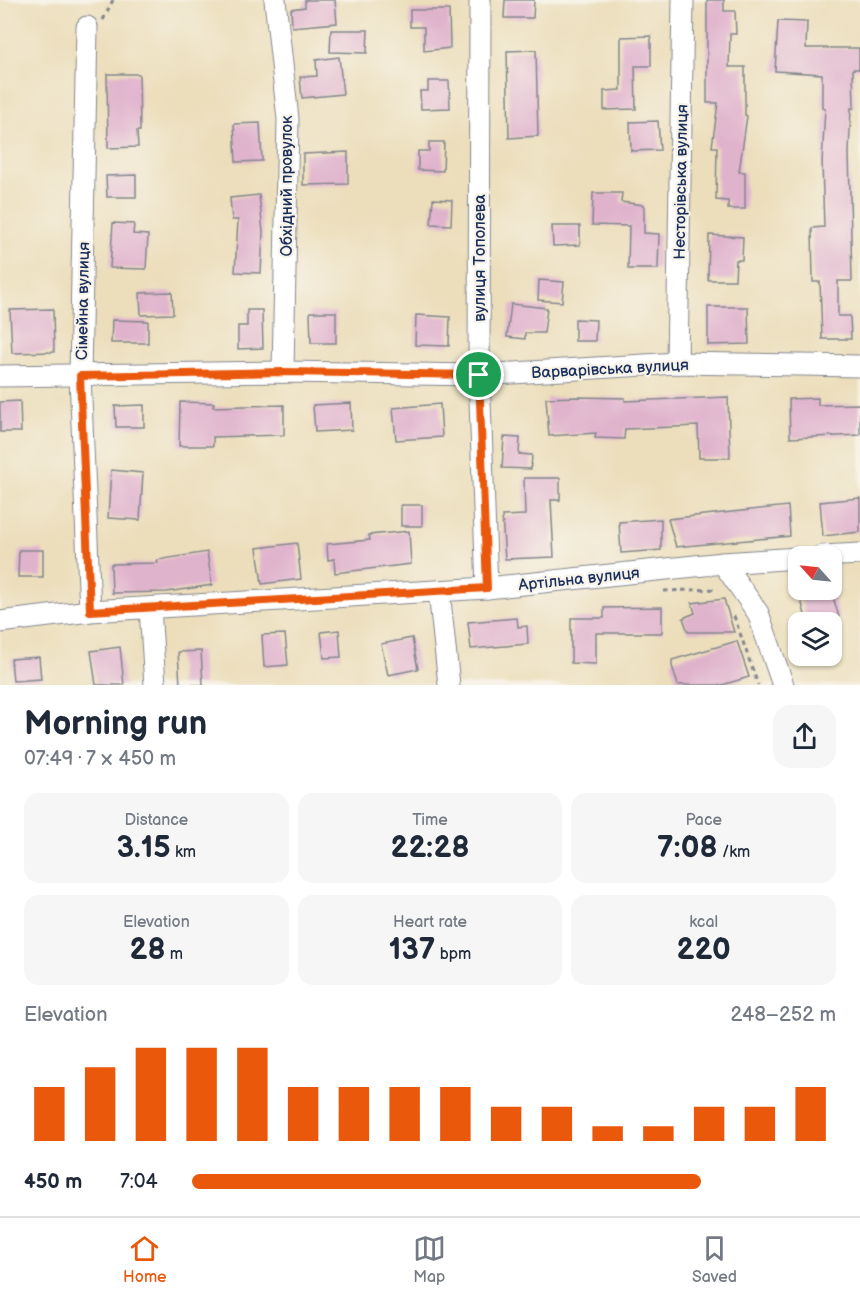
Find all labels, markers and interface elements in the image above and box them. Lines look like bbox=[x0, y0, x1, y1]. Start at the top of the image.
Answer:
street label: Несторівська вулиця bbox=[671, 104, 692, 260]
street label: Обхідний провулок bbox=[278, 115, 297, 256]
street label: вулиця Тополева bbox=[471, 194, 490, 322]
street label: Сімейна вулиця bbox=[73, 242, 94, 360]
pin bbox=[453, 349, 504, 400]
street label: Варварівська вулиця bbox=[531, 356, 689, 383]
icon: arrive bbox=[462, 358, 495, 391]
north arrow bbox=[788, 546, 842, 600]
map controls bbox=[788, 546, 842, 666]
street label: Артільна вулиця bbox=[517, 564, 641, 595]
button: layers bbox=[788, 612, 842, 666]
text: Morning run bbox=[24, 704, 207, 744]
button: share bbox=[773, 705, 836, 768]
text: 07:49 · 7 × 450 m bbox=[24, 747, 176, 771]
text: Distance bbox=[124, 811, 188, 830]
text: Time bbox=[412, 811, 448, 830]
text: Pace bbox=[685, 811, 722, 830]
text: 3.15 bbox=[117, 830, 171, 866]
text: 22:28 bbox=[390, 830, 470, 866]
text: 7:08 bbox=[657, 830, 718, 866]
text: km bbox=[171, 843, 196, 862]
text: /km bbox=[718, 843, 750, 862]
text: Elevation bbox=[123, 913, 190, 932]
text: Heart rate bbox=[393, 913, 467, 932]
text: kcal bbox=[689, 913, 718, 932]
text: 28 bbox=[130, 932, 166, 968]
text: 137 bbox=[389, 932, 435, 968]
text: 220 bbox=[677, 932, 731, 968]
text: m bbox=[166, 945, 183, 964]
text: bpm bbox=[435, 945, 471, 964]
text: Elevation bbox=[24, 1003, 107, 1027]
text: 248–252 m bbox=[730, 1003, 836, 1027]
text: 450 m bbox=[24, 1170, 82, 1194]
text: 7:04 bbox=[120, 1170, 158, 1194]
tab: Home bbox=[123, 1232, 167, 1287]
tab: Map bbox=[413, 1232, 446, 1287]
tab: Saved bbox=[692, 1232, 737, 1287]

